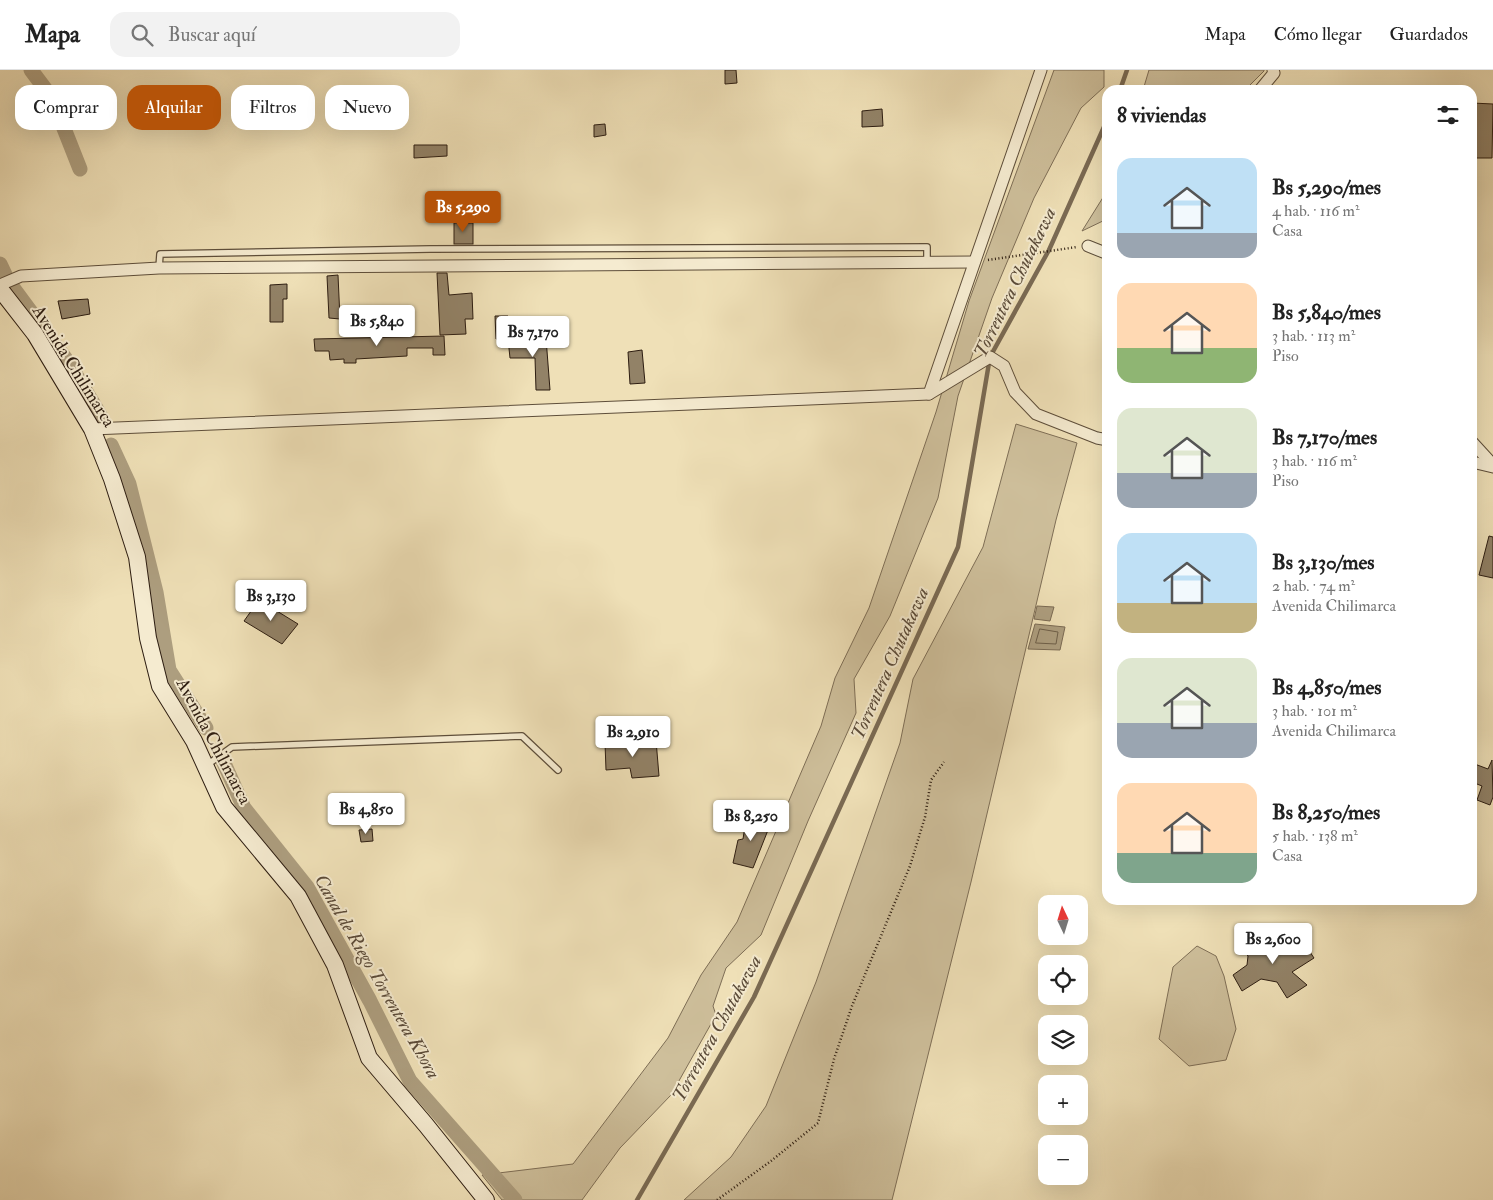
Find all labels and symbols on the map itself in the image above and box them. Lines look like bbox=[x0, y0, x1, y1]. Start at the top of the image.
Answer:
pin: Bs 5,290 bbox=[411, 190, 515, 233]
water label: Torrentera Chutakawa bbox=[968, 203, 1062, 361]
street label: Avenida Chilimarca bbox=[26, 300, 121, 432]
pin: Bs 5,840 bbox=[325, 304, 429, 347]
pin: Bs 7,170 bbox=[481, 316, 585, 358]
pin: Bs 3,130 bbox=[219, 580, 323, 622]
water label: Torrentera Chutakawa bbox=[846, 584, 934, 743]
street label: Avenida Chilimarca bbox=[170, 673, 257, 809]
pin: Bs 2,910 bbox=[581, 716, 685, 758]
pin: Bs 4,850 bbox=[314, 792, 418, 835]
pin: Bs 8,250 bbox=[699, 800, 803, 842]
water label: Canal de Riego Torrentera Khora bbox=[309, 870, 446, 1083]
north arrow bbox=[1038, 895, 1088, 945]
pin: Bs 2,600 bbox=[1221, 922, 1325, 965]
water label: Torrentera Chutakawa bbox=[667, 951, 767, 1106]

